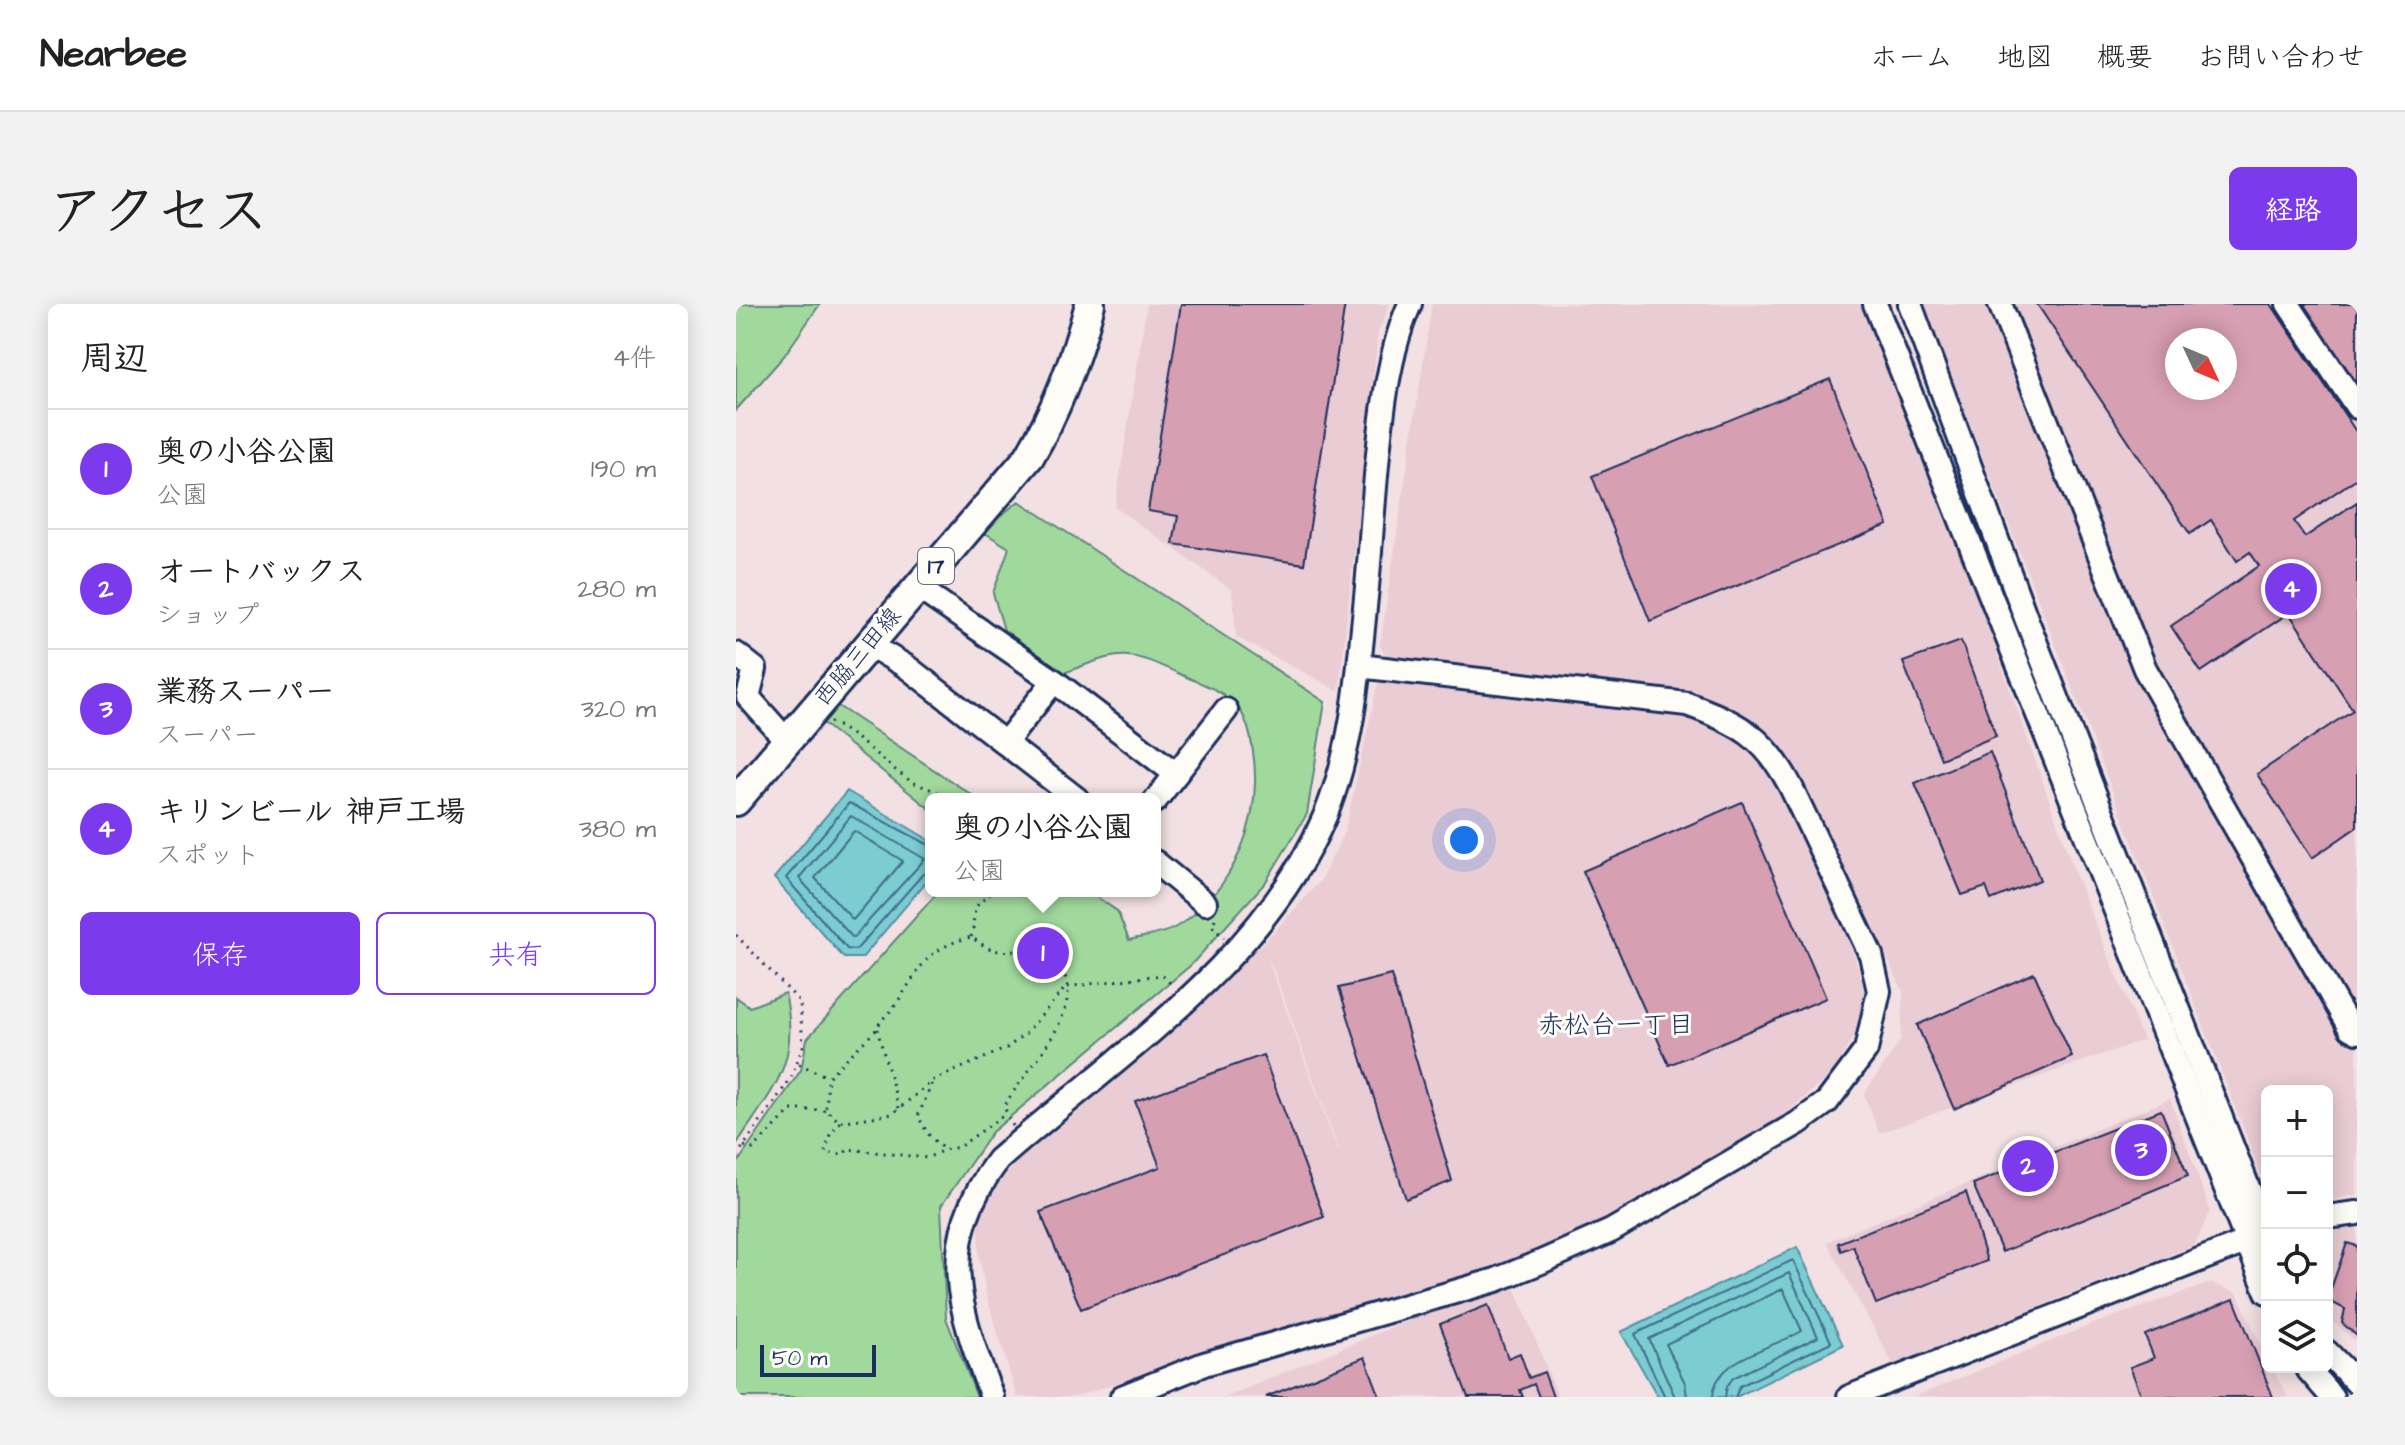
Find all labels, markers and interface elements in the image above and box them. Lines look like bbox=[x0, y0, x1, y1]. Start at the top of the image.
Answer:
text: Nearbee bbox=[40, 29, 187, 81]
text: ホーム bbox=[1870, 38, 1953, 77]
text: 地図 bbox=[1997, 38, 2053, 77]
text: 概要 bbox=[2097, 38, 2153, 77]
text: お問い合わせ bbox=[2197, 38, 2365, 77]
button: 経路 bbox=[2229, 167, 2357, 250]
text: アクセス bbox=[48, 174, 269, 252]
north arrow bbox=[2165, 328, 2237, 400]
text: 周辺 bbox=[80, 335, 148, 383]
text: 4件 bbox=[612, 340, 656, 376]
text: 奥の小谷公園 bbox=[156, 431, 336, 473]
text: 1 bbox=[104, 451, 108, 487]
text: 190 m bbox=[591, 451, 656, 487]
text: 公園 bbox=[156, 477, 208, 513]
road number: 17 bbox=[918, 548, 954, 584]
text: オートバックス bbox=[156, 551, 366, 593]
pin: 4 bbox=[2265, 559, 2317, 619]
text: 2 bbox=[99, 571, 113, 607]
text: 280 m bbox=[577, 571, 656, 607]
text: ショップ bbox=[156, 597, 259, 633]
street label: 西脇三田線 bbox=[806, 600, 910, 714]
text: 業務スーパー bbox=[156, 671, 335, 713]
text: 3 bbox=[99, 691, 113, 727]
text: 320 m bbox=[581, 691, 656, 727]
text: スーパー bbox=[156, 717, 259, 753]
text: キリンビール 神戸工場 bbox=[156, 791, 466, 833]
popup bbox=[925, 793, 1161, 897]
text: 奥の小谷公園 bbox=[953, 807, 1133, 849]
text: 4 bbox=[97, 811, 115, 847]
text: 380 m bbox=[579, 811, 656, 847]
your location bbox=[1444, 820, 1484, 860]
text: スポット bbox=[156, 837, 260, 873]
text: 公園 bbox=[953, 853, 1005, 889]
button: 保存 bbox=[80, 912, 360, 995]
button: 共有 bbox=[376, 912, 656, 995]
pin: 1 bbox=[1017, 923, 1069, 983]
district label: 赤松台一丁目 bbox=[1538, 1007, 1694, 1043]
map controls bbox=[2261, 1085, 2333, 1373]
button: + bbox=[2261, 1085, 2333, 1157]
pin: 3 bbox=[2115, 1120, 2167, 1180]
pin: 2 bbox=[2002, 1136, 2054, 1196]
button: − bbox=[2261, 1157, 2333, 1229]
button: locate bbox=[2261, 1229, 2333, 1301]
button: layers bbox=[2261, 1301, 2333, 1373]
scale bar bbox=[760, 1341, 876, 1377]
text: 50 m bbox=[772, 1343, 827, 1374]

